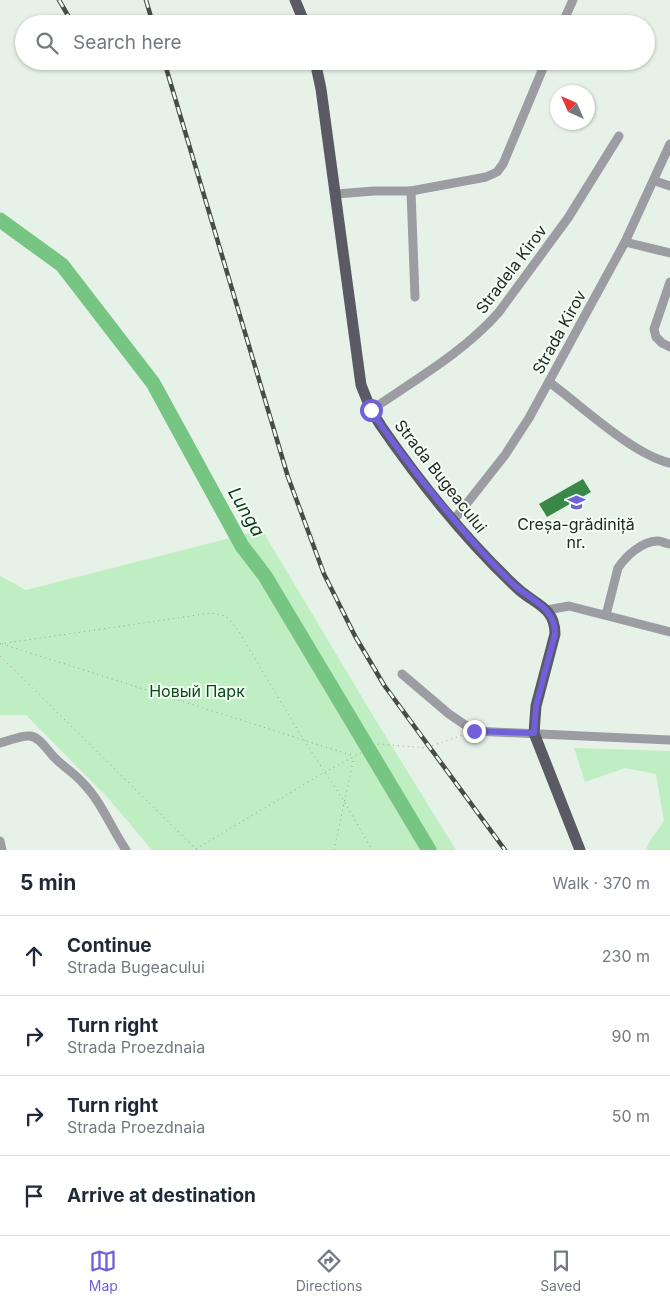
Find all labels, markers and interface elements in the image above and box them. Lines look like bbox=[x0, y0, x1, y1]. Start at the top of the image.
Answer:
search box bbox=[15, 15, 655, 70]
icon: search bbox=[33, 29, 61, 57]
text: Search here bbox=[73, 31, 182, 54]
north arrow bbox=[550, 85, 595, 130]
street label: Stradela Kirov bbox=[471, 221, 551, 317]
street label: Strada Kirov bbox=[528, 287, 590, 377]
route start bbox=[360, 399, 383, 422]
street label: Strada Bugeacului bbox=[391, 416, 491, 536]
water label: Lunga bbox=[224, 483, 269, 540]
school or university icon: Creșa-grădiniță nr. bbox=[566, 493, 586, 513]
place label: Creșa-grădiniță nr. bbox=[517, 514, 635, 552]
park label: Новый Парк bbox=[149, 681, 245, 701]
route end bbox=[463, 720, 486, 743]
text: 5 min bbox=[20, 870, 76, 895]
text: Walk · 370 m bbox=[553, 873, 650, 893]
text: Continue bbox=[67, 934, 152, 957]
icon: ahead bbox=[20, 942, 48, 970]
text: 230 m bbox=[602, 946, 650, 966]
text: Strada Bugeacului bbox=[67, 957, 205, 977]
text: Turn right bbox=[67, 1014, 158, 1037]
icon: right bbox=[20, 1022, 48, 1050]
text: 90 m bbox=[611, 1026, 650, 1046]
text: Strada Proezdnaia bbox=[67, 1037, 205, 1057]
text: Turn right bbox=[67, 1094, 158, 1117]
icon: right bbox=[20, 1102, 48, 1130]
text: 50 m bbox=[612, 1106, 650, 1126]
text: Strada Proezdnaia bbox=[67, 1117, 205, 1137]
icon: arrive bbox=[20, 1182, 48, 1210]
text: Arrive at destination bbox=[67, 1184, 256, 1207]
tab: Map bbox=[89, 1247, 118, 1294]
tab: Directions bbox=[296, 1247, 362, 1294]
tab: Saved bbox=[540, 1247, 581, 1294]

